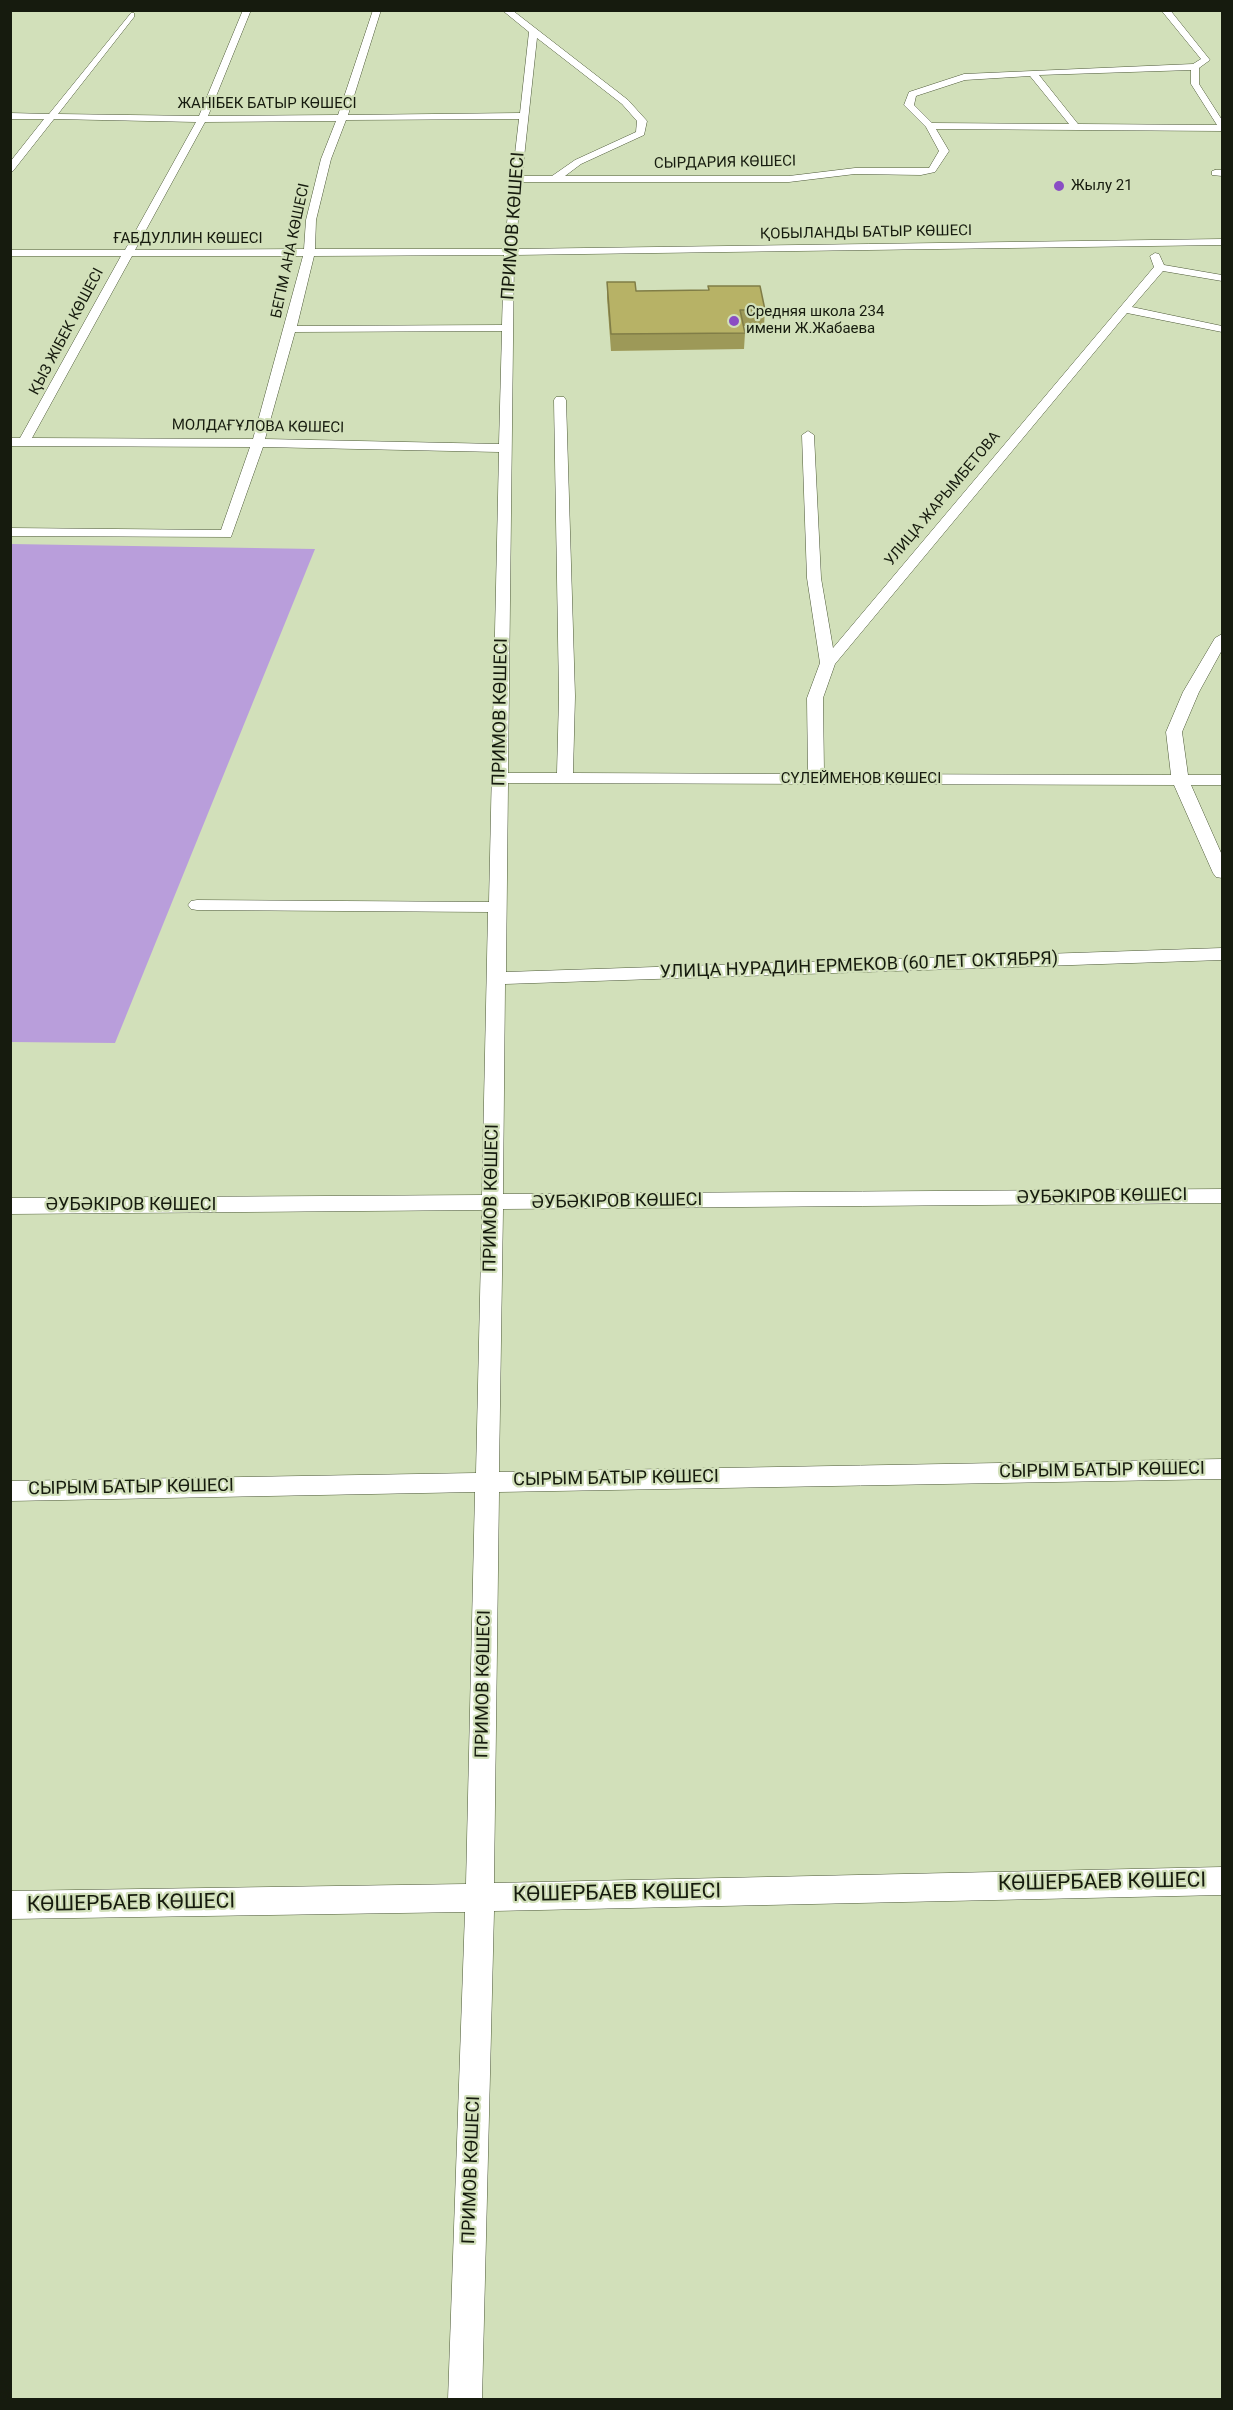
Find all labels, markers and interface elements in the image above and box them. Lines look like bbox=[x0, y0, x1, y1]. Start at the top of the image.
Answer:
street label: ЖАНІБЕК БАТЫР КӨШЕСІ bbox=[177, 95, 357, 113]
street label: ПРИМОВ КӨШЕСІ bbox=[498, 151, 530, 301]
street label: СЫРДАРИЯ КӨШЕСІ bbox=[654, 153, 796, 173]
place label: Жылу 21 bbox=[1071, 177, 1133, 195]
marker: Жылу 21 bbox=[1052, 179, 1066, 193]
street label: БЕГІМ АНА КӨШЕСІ bbox=[268, 182, 314, 320]
street label: ҚОБЫЛАНДЫ БАТЫР КӨШЕСІ bbox=[760, 222, 972, 244]
street label: ҒАБДУЛЛИН КӨШЕСІ bbox=[113, 230, 263, 248]
street label: ҚЫЗ ЖІБЕК КӨШЕСІ bbox=[26, 265, 108, 399]
place label: Средняя школа 234 имени Ж.Жабаева bbox=[746, 303, 884, 338]
marker: Средняя школа 234 имени Ж.Жабаева bbox=[727, 314, 741, 328]
street label: МОЛДАҒҰЛОВА КӨШЕСІ bbox=[172, 416, 344, 438]
street label: УЛИЦА ЖАРЫМБЕТОВА bbox=[881, 428, 1005, 570]
street label: ПРИМОВ КӨШЕСІ bbox=[489, 638, 513, 786]
street label: СҮЛЕЙМЕНОВ КӨШЕСІ bbox=[781, 770, 941, 788]
street label: УЛИЦА НУРАДИН ЕРМЕКОВ (60 ЛЕТ ОКТЯБРЯ) bbox=[659, 948, 1059, 984]
street label: ПРИМОВ КӨШЕСІ bbox=[480, 1124, 504, 1272]
street label: ӘУБӘКІРОВ КӨШЕСІ bbox=[1016, 1185, 1188, 1209]
street label: ӘУБӘКІРОВ КӨШЕСІ bbox=[531, 1190, 703, 1214]
street label: ӘУБӘКІРОВ КӨШЕСІ bbox=[46, 1194, 216, 1216]
street label: СЫРЫМ БАТЫР КӨШЕСІ bbox=[999, 1458, 1205, 1484]
street label: СЫРЫМ БАТЫР КӨШЕСІ bbox=[513, 1466, 719, 1492]
street label: СЫРЫМ БАТЫР КӨШЕСІ bbox=[28, 1475, 234, 1501]
street label: ПРИМОВ КӨШЕСІ bbox=[472, 1610, 496, 1758]
street label: КӨШЕРБАЕВ КӨШЕСІ bbox=[998, 1869, 1206, 1897]
street label: КӨШЕРБАЕВ КӨШЕСІ bbox=[513, 1880, 721, 1908]
street label: КӨШЕРБАЕВ КӨШЕСІ bbox=[27, 1890, 235, 1918]
street label: ПРИМОВ КӨШЕСІ bbox=[459, 2096, 485, 2244]

